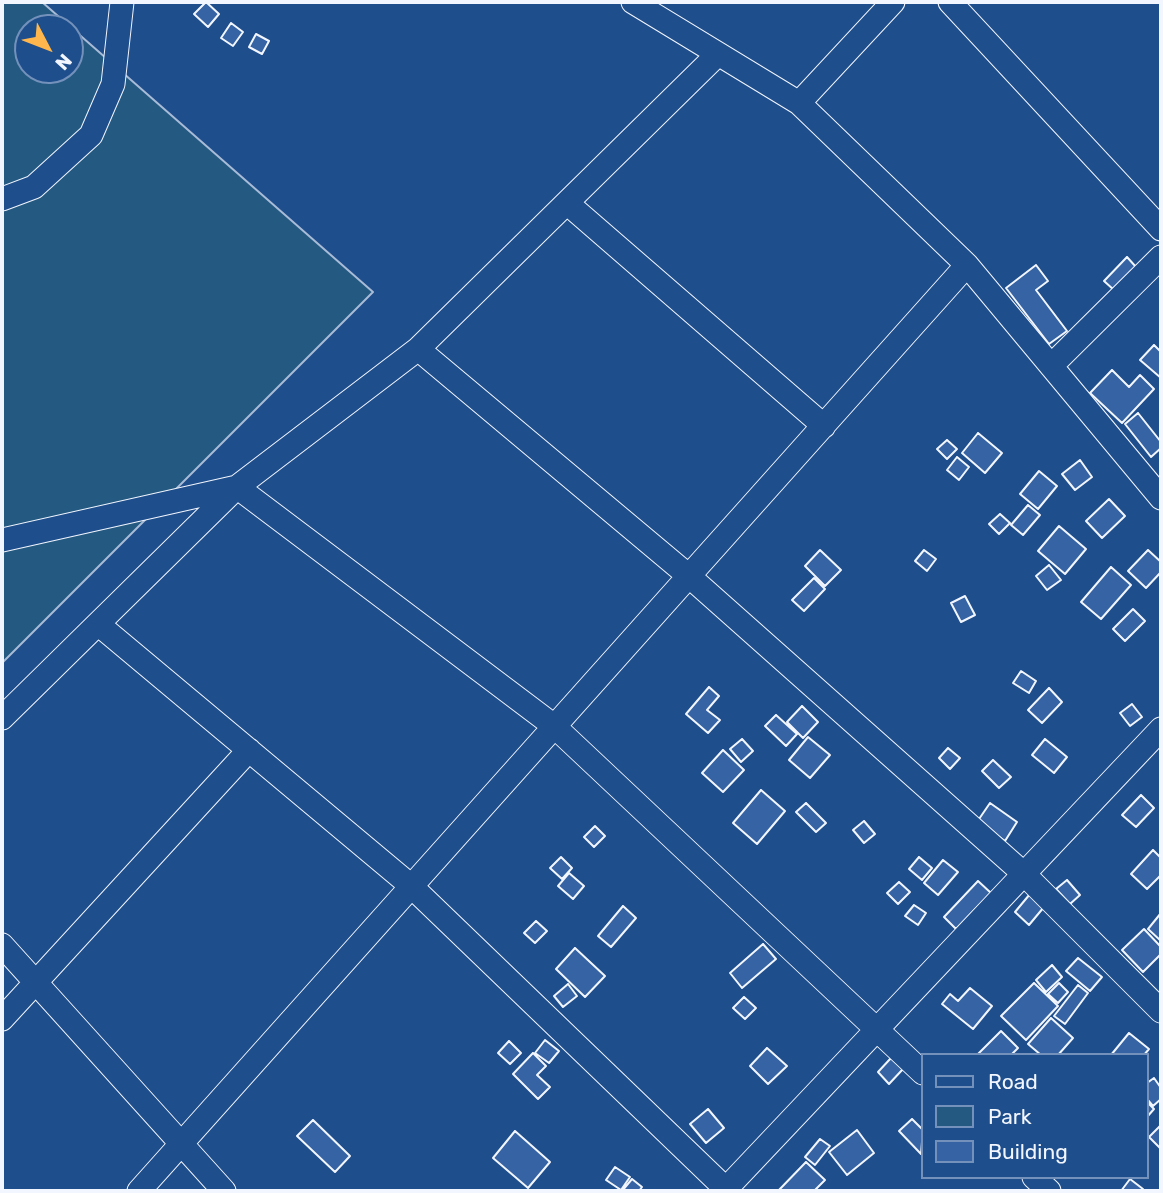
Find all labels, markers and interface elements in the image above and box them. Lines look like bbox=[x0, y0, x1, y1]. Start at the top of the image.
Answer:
north arrow bbox=[14, 14, 84, 84]
text: N bbox=[50, 49, 77, 75]
legend bbox=[922, 1053, 1149, 1179]
text: Road bbox=[988, 1069, 1038, 1094]
text: Park bbox=[988, 1104, 1032, 1129]
text: Building bbox=[988, 1139, 1068, 1164]

